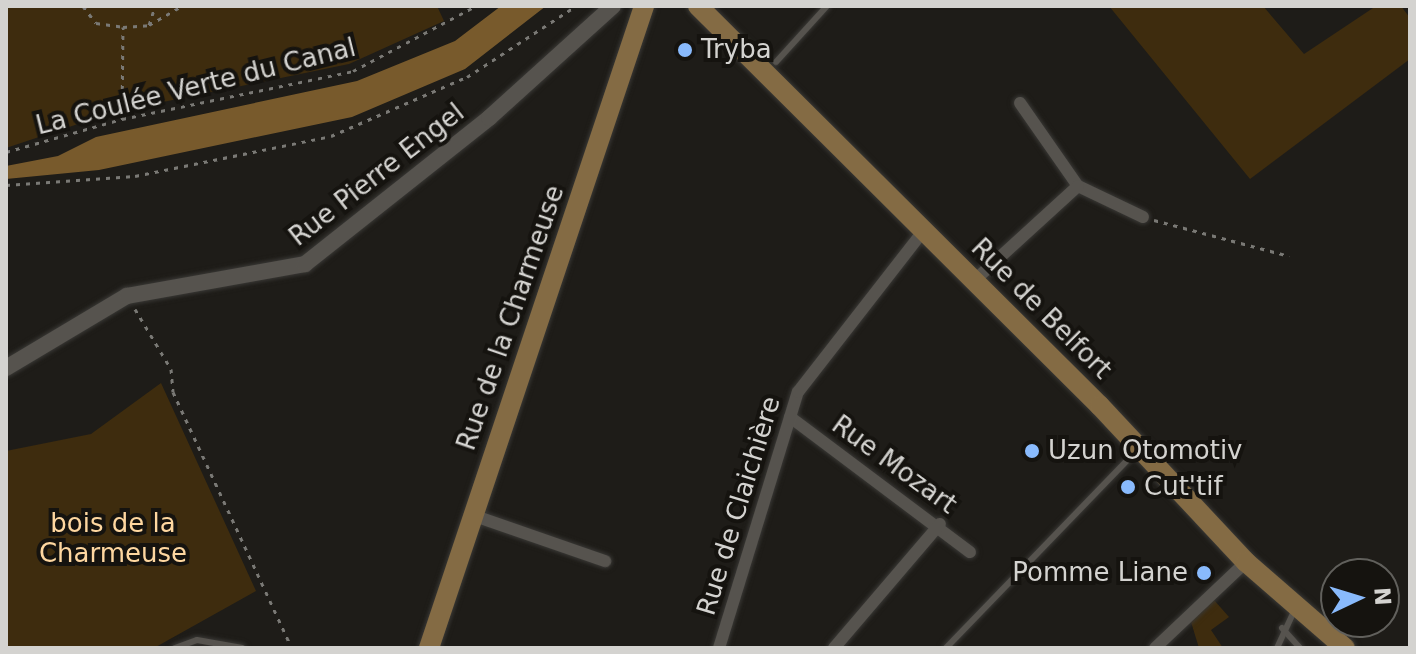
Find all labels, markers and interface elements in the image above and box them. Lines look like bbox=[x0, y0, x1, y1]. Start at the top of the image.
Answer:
street label: La Coulée Verte du Canal bbox=[33, 32, 359, 142]
place label: Tryba bbox=[701, 34, 772, 66]
marker: Tryba bbox=[676, 41, 694, 59]
street label: Rue Pierre Engel bbox=[283, 97, 471, 253]
street label: Rue de la Charmeuse bbox=[451, 182, 571, 454]
street label: Rue de Belfort bbox=[964, 232, 1118, 386]
street label: Rue de Claichière bbox=[691, 393, 787, 619]
street label: Rue Mozart bbox=[826, 409, 962, 521]
place label: Uzun Otomotiv bbox=[1048, 435, 1243, 467]
marker: Uzun Otomotiv bbox=[1023, 442, 1041, 460]
place label: Cut'tif bbox=[1144, 471, 1223, 503]
marker: Cut'tif bbox=[1119, 478, 1137, 496]
park label: bois de la Charmeuse bbox=[39, 508, 187, 570]
place label: Pomme Liane bbox=[1012, 557, 1188, 589]
north arrow bbox=[1320, 558, 1400, 638]
marker: Pomme Liane bbox=[1195, 564, 1213, 582]
text: N bbox=[1369, 586, 1396, 606]

